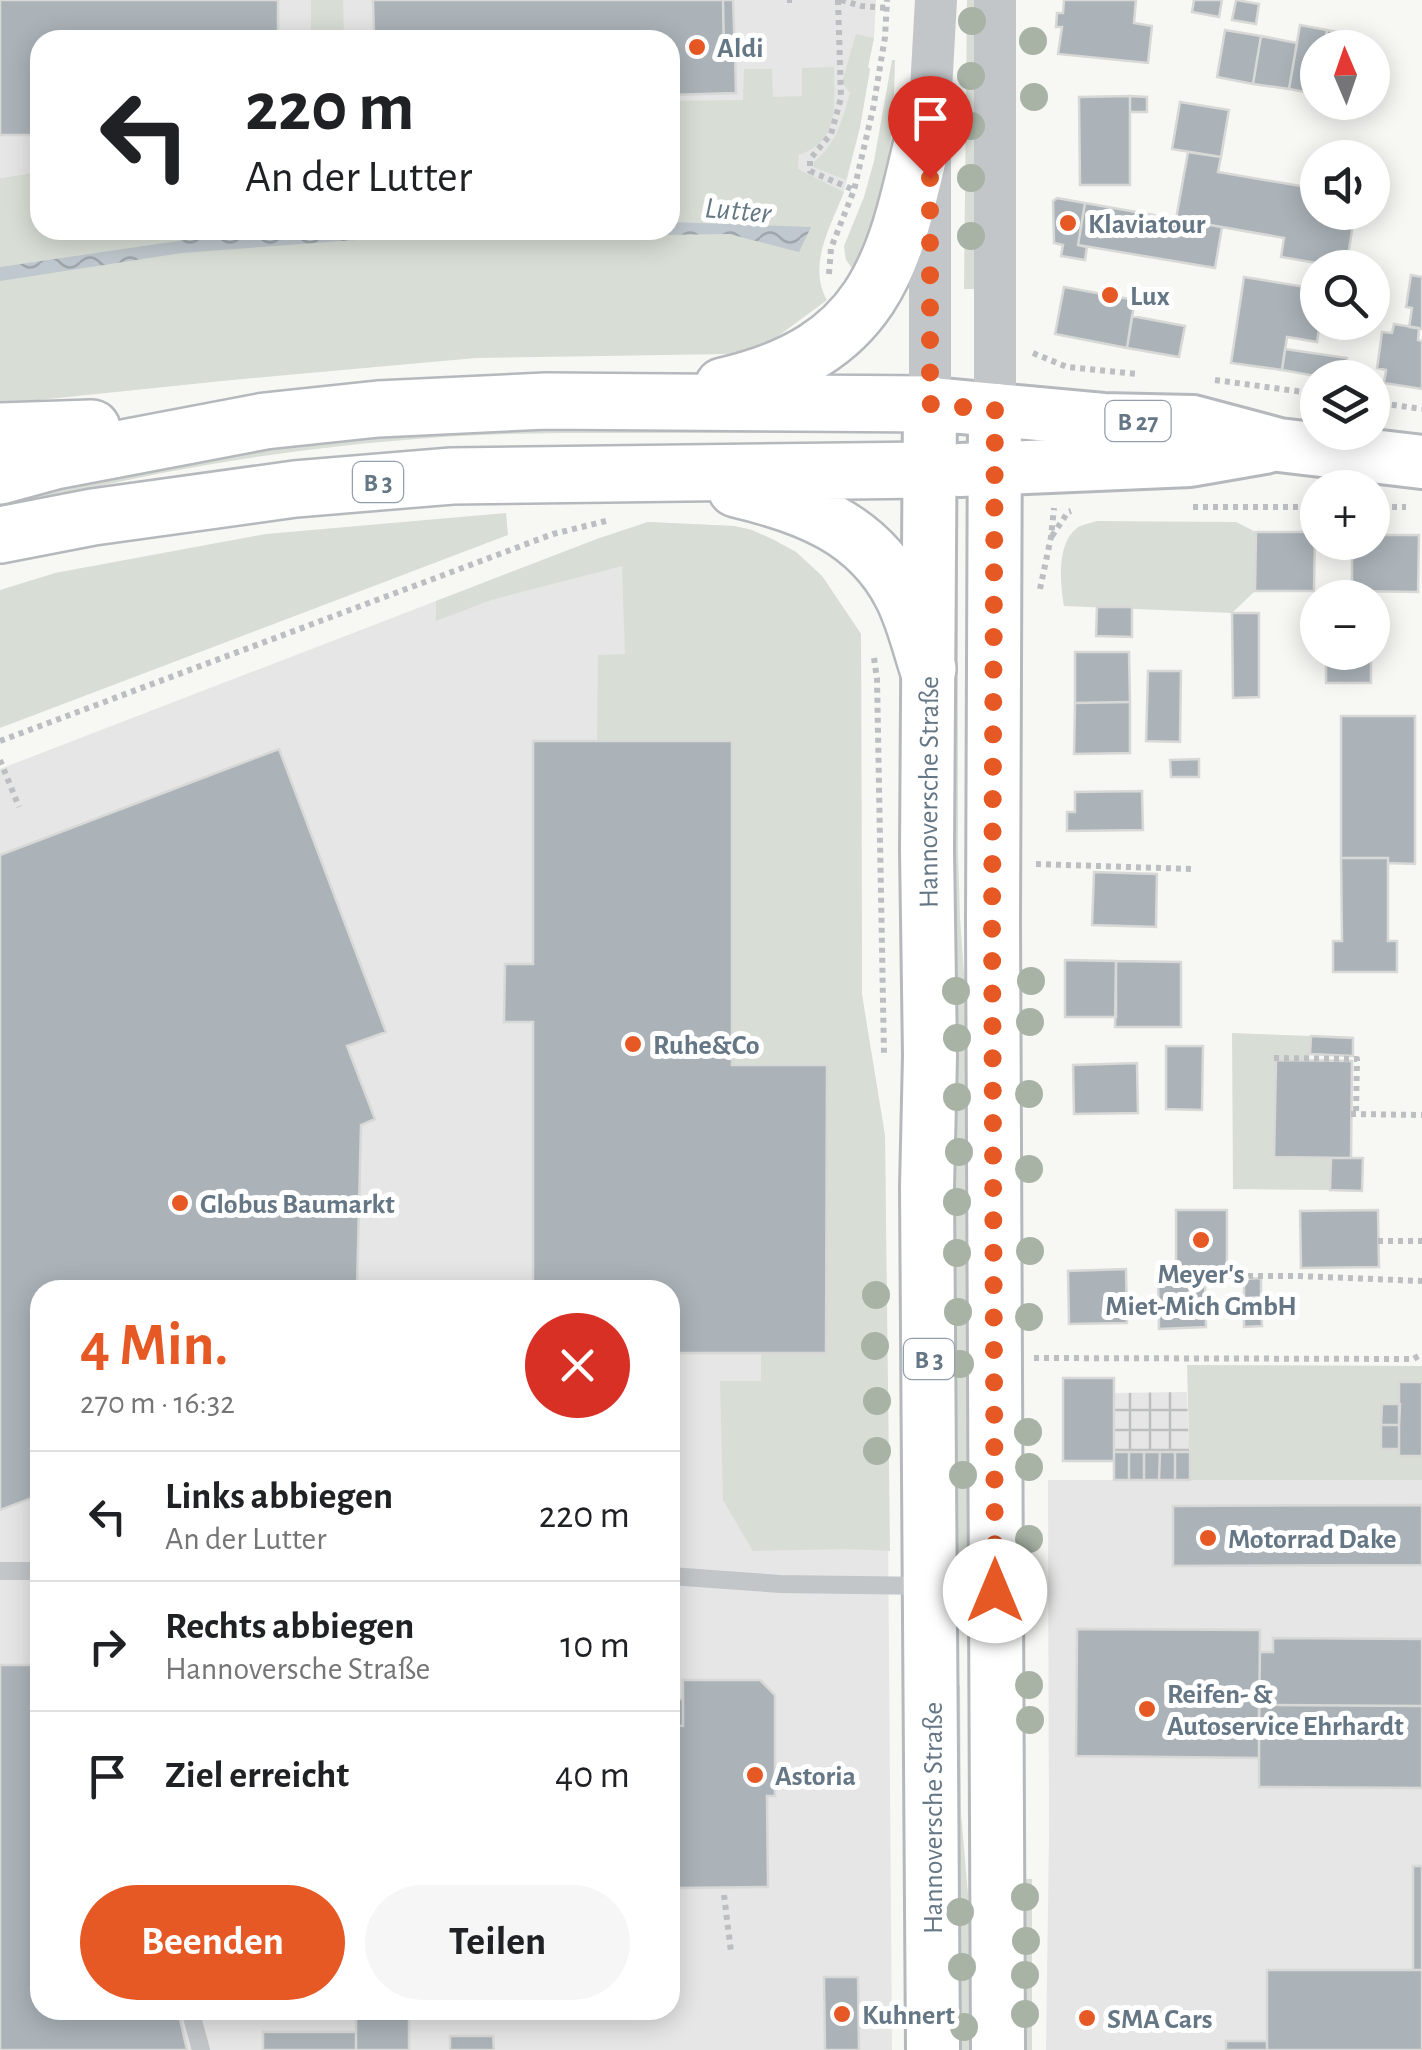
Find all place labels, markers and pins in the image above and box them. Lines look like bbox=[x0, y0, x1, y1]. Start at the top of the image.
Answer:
place label: Aldi bbox=[717, 35, 763, 63]
marker: Aldi bbox=[686, 36, 708, 58]
pin bbox=[888, 76, 973, 179]
place label: Klaviatour bbox=[1088, 211, 1206, 239]
marker: Klaviatour bbox=[1057, 212, 1079, 234]
place label: Lux bbox=[1130, 283, 1170, 311]
marker: Lux bbox=[1099, 284, 1121, 306]
place label: Ruhe&Co bbox=[653, 1032, 760, 1060]
marker: Ruhe&Co bbox=[622, 1033, 644, 1055]
place label: Globus Baumarkt bbox=[200, 1191, 395, 1219]
marker: Globus Baumarkt bbox=[169, 1192, 191, 1214]
marker: Meyer's Miet-Mich GmbH bbox=[1190, 1229, 1212, 1251]
place label: Meyer's Miet-Mich GmbH bbox=[1105, 1261, 1297, 1321]
place label: Motorrad Dake bbox=[1228, 1526, 1397, 1554]
marker: Motorrad Dake bbox=[1197, 1527, 1219, 1549]
place label: Reifen- & Autoservice Ehrhardt bbox=[1167, 1681, 1404, 1741]
marker: Reifen- & Autoservice Ehrhardt bbox=[1136, 1698, 1158, 1720]
place label: Astoria bbox=[775, 1763, 856, 1791]
marker: Astoria bbox=[744, 1764, 766, 1786]
place label: Kuhnert bbox=[862, 2002, 955, 2030]
marker: Kuhnert bbox=[831, 2003, 853, 2025]
place label: SMA Cars bbox=[1107, 2006, 1213, 2034]
marker: SMA Cars bbox=[1076, 2007, 1098, 2029]

